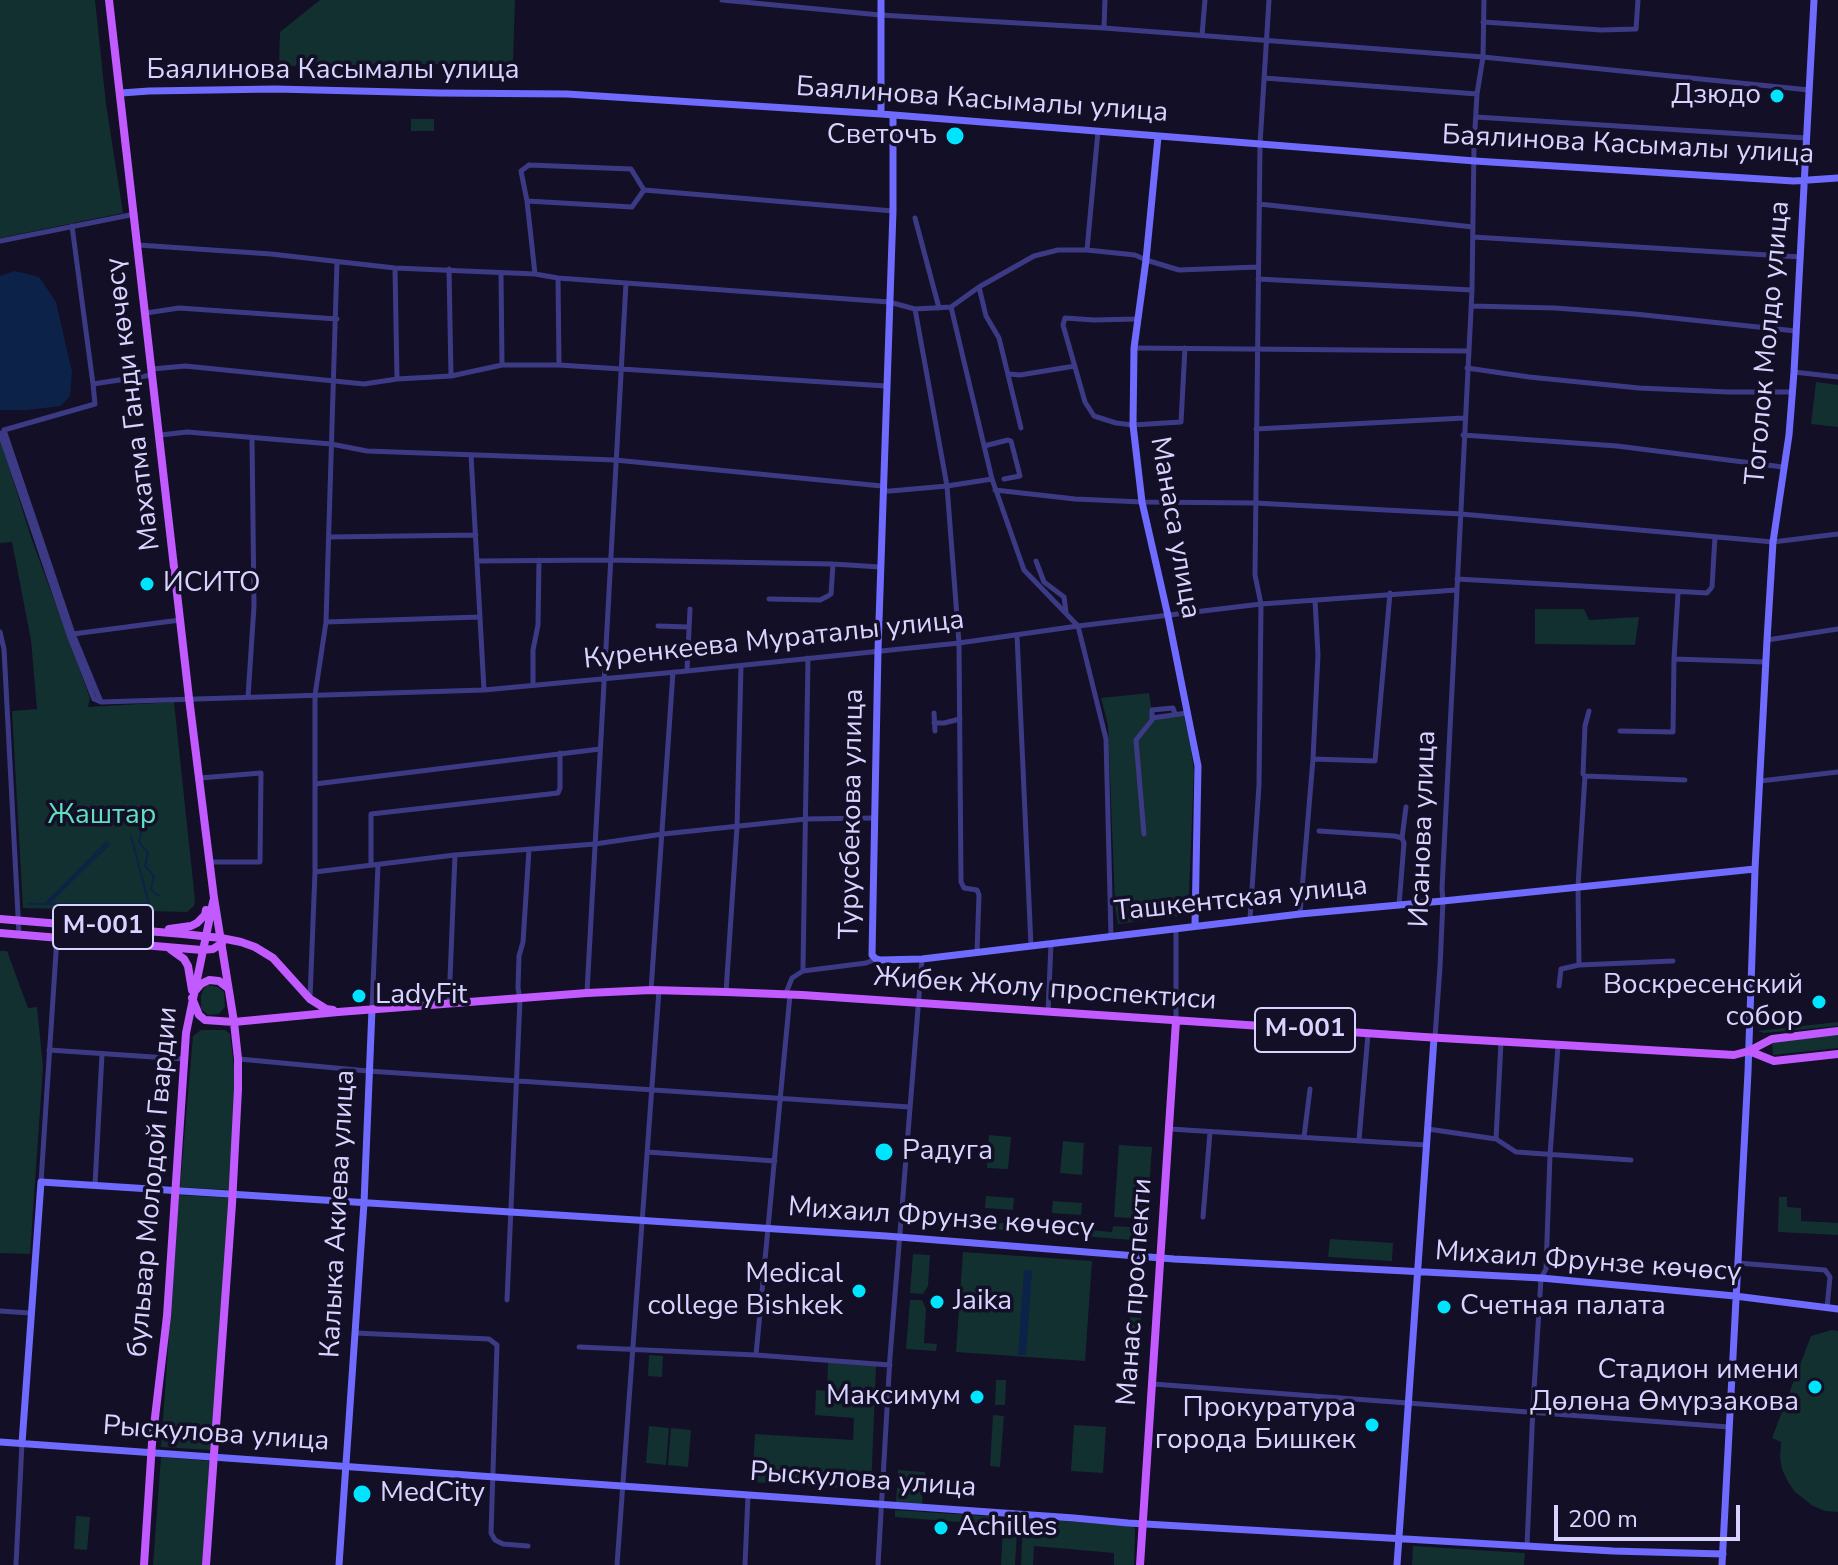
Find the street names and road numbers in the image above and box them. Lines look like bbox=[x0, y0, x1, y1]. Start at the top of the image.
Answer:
street label: Баялинова Касымалы улица bbox=[146, 54, 520, 88]
street label: Баялинова Касымалы улица bbox=[795, 71, 1169, 131]
street label: Баялинова Касымалы улица bbox=[1441, 119, 1815, 173]
street label: Тоголок Молдо улица bbox=[1740, 199, 1798, 487]
street label: Махатма Ганди көчөсү bbox=[99, 256, 169, 552]
street label: Манаса улица bbox=[1141, 434, 1207, 622]
street label: Куренкеева Мураталы улица bbox=[582, 604, 966, 678]
street label: Турусбекова улица bbox=[834, 688, 872, 940]
street label: Исанова улица bbox=[1404, 730, 1444, 928]
street label: Ташкентская улица bbox=[1113, 870, 1369, 930]
road number: М-001 bbox=[53, 905, 153, 949]
street label: Жибек Жолу проспектиси bbox=[872, 961, 1218, 1019]
street label: бульвар Молодой Гвардии bbox=[122, 1005, 186, 1359]
road number: М-001 bbox=[1255, 1008, 1355, 1052]
street label: Калыка Акиева улица bbox=[315, 1069, 363, 1359]
street label: Манас проспекти bbox=[1111, 1177, 1161, 1407]
street label: Михаил Фрунзе көчөсү bbox=[787, 1192, 1095, 1246]
street label: Михаил Фрунзе көчөсү bbox=[1434, 1236, 1742, 1290]
street label: Рыскулова улица bbox=[101, 1410, 331, 1460]
street label: Рыскулова улица bbox=[748, 1456, 978, 1506]

